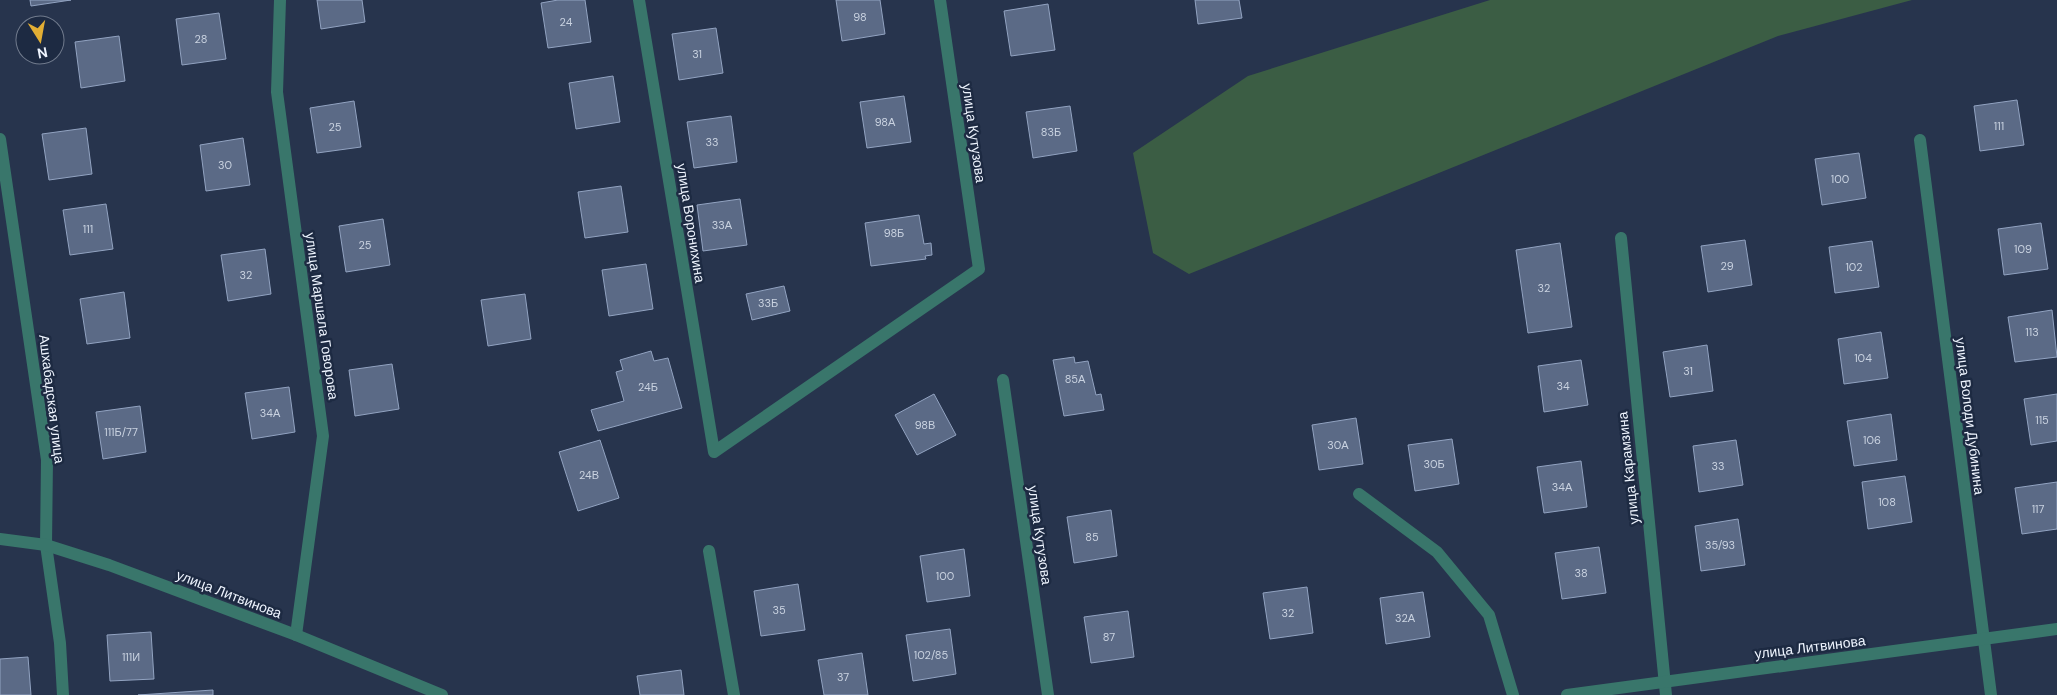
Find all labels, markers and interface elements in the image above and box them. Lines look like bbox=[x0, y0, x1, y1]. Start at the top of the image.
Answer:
house number: 98 bbox=[853, 10, 867, 24]
north arrow bbox=[15, 15, 65, 65]
house number: 24 bbox=[560, 15, 573, 29]
house number: 28 bbox=[195, 32, 207, 46]
text: N bbox=[36, 43, 49, 63]
house number: 31 bbox=[692, 47, 702, 61]
street label: улица Кутузова bbox=[958, 82, 990, 184]
house number: 98А bbox=[875, 115, 896, 129]
house number: 111 bbox=[1994, 119, 2004, 133]
house number: 25 bbox=[328, 120, 342, 134]
house number: 83Б bbox=[1041, 125, 1061, 139]
house number: 33 bbox=[705, 135, 719, 149]
house number: 30 bbox=[218, 158, 232, 172]
street label: улица Воронихина bbox=[673, 162, 709, 284]
house number: 100 bbox=[1831, 172, 1849, 186]
house number: 33А bbox=[712, 218, 733, 232]
house number: 111 bbox=[83, 222, 93, 236]
house number: 98Б bbox=[884, 226, 904, 240]
street label: улица Маршала Говорова bbox=[301, 231, 343, 401]
house number: 25 bbox=[358, 238, 372, 252]
house number: 109 bbox=[2014, 242, 2032, 256]
house number: 29 bbox=[1720, 259, 1734, 273]
house number: 102 bbox=[1845, 260, 1863, 274]
house number: 32 bbox=[240, 268, 252, 282]
house number: 32 bbox=[1538, 281, 1550, 295]
house number: 33Б bbox=[758, 296, 778, 310]
house number: 113 bbox=[2025, 325, 2039, 339]
street label: Ашхабадская улица bbox=[35, 333, 69, 465]
street label: улица Володи Дубинина bbox=[1951, 336, 1989, 496]
house number: 104 bbox=[1854, 351, 1872, 365]
house number: 31 bbox=[1683, 364, 1693, 378]
house number: 85А bbox=[1065, 372, 1086, 386]
house number: 34 bbox=[1556, 379, 1570, 393]
house number: 24Б bbox=[638, 380, 658, 394]
house number: 34А bbox=[260, 406, 281, 420]
street label: улица Карамзина bbox=[1613, 411, 1643, 525]
house number: 115 bbox=[2035, 413, 2049, 427]
house number: 98В bbox=[915, 418, 935, 432]
house number: 111Б/77 bbox=[104, 425, 138, 439]
house number: 106 bbox=[1863, 433, 1881, 447]
house number: 30А bbox=[1327, 438, 1349, 452]
house number: 30Б bbox=[1423, 457, 1445, 471]
house number: 33 bbox=[1711, 459, 1725, 473]
house number: 24В bbox=[579, 468, 599, 482]
house number: 34А bbox=[1552, 480, 1573, 494]
street label: улица Кутузова bbox=[1024, 484, 1056, 586]
house number: 108 bbox=[1878, 495, 1896, 509]
house number: 117 bbox=[2032, 502, 2044, 516]
house number: 85 bbox=[1085, 530, 1099, 544]
house number: 35/93 bbox=[1705, 538, 1735, 552]
street label: улица Литвинова bbox=[174, 566, 284, 622]
house number: 38 bbox=[1574, 566, 1588, 580]
house number: 100 bbox=[936, 569, 954, 583]
house number: 35 bbox=[772, 603, 786, 617]
house number: 32 bbox=[1282, 606, 1294, 620]
house number: 32А bbox=[1395, 611, 1416, 625]
house number: 87 bbox=[1103, 630, 1115, 644]
street label: улица Литвинова bbox=[1754, 631, 1867, 663]
house number: 102/85 bbox=[914, 648, 949, 662]
house number: 111И bbox=[122, 650, 140, 664]
house number: 37 bbox=[837, 670, 849, 684]

